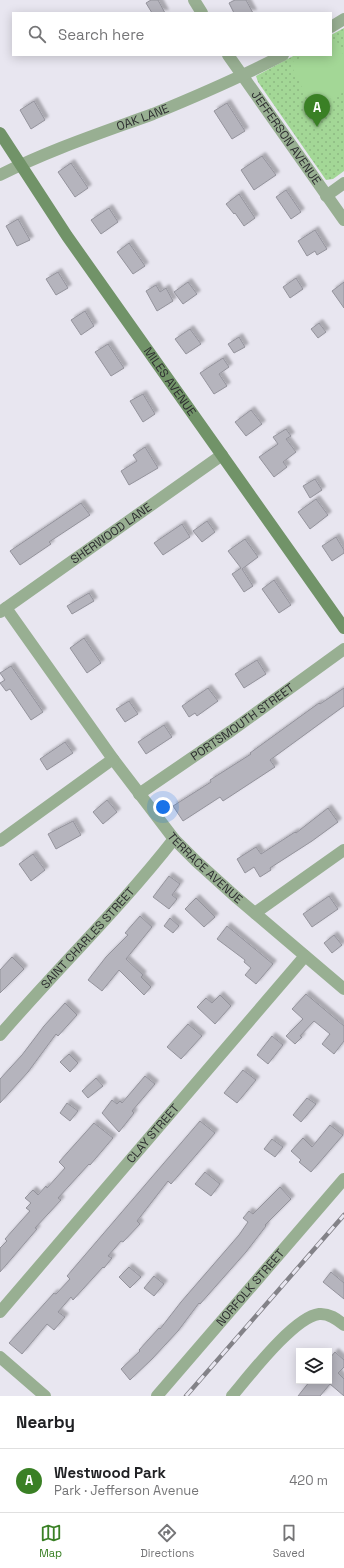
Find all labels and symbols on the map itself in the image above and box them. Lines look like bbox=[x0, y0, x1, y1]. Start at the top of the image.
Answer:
street label: JEFFERSON AVENUE bbox=[248, 87, 324, 187]
pin: A bbox=[304, 94, 330, 127]
street label: OAK LANE bbox=[114, 100, 172, 135]
street label: MILES AVENUE bbox=[140, 344, 200, 419]
street label: SHERWOOD LANE bbox=[67, 499, 155, 568]
street label: PORTSMOUTH STREET bbox=[187, 680, 297, 764]
your location bbox=[153, 797, 173, 817]
street label: TERRACE AVENUE bbox=[164, 829, 246, 907]
street label: SAINT CHARLES STREET bbox=[37, 884, 138, 992]
street label: CLAY STREET bbox=[123, 1100, 183, 1167]
street label: NORFOLK STREET bbox=[213, 1246, 288, 1330]

